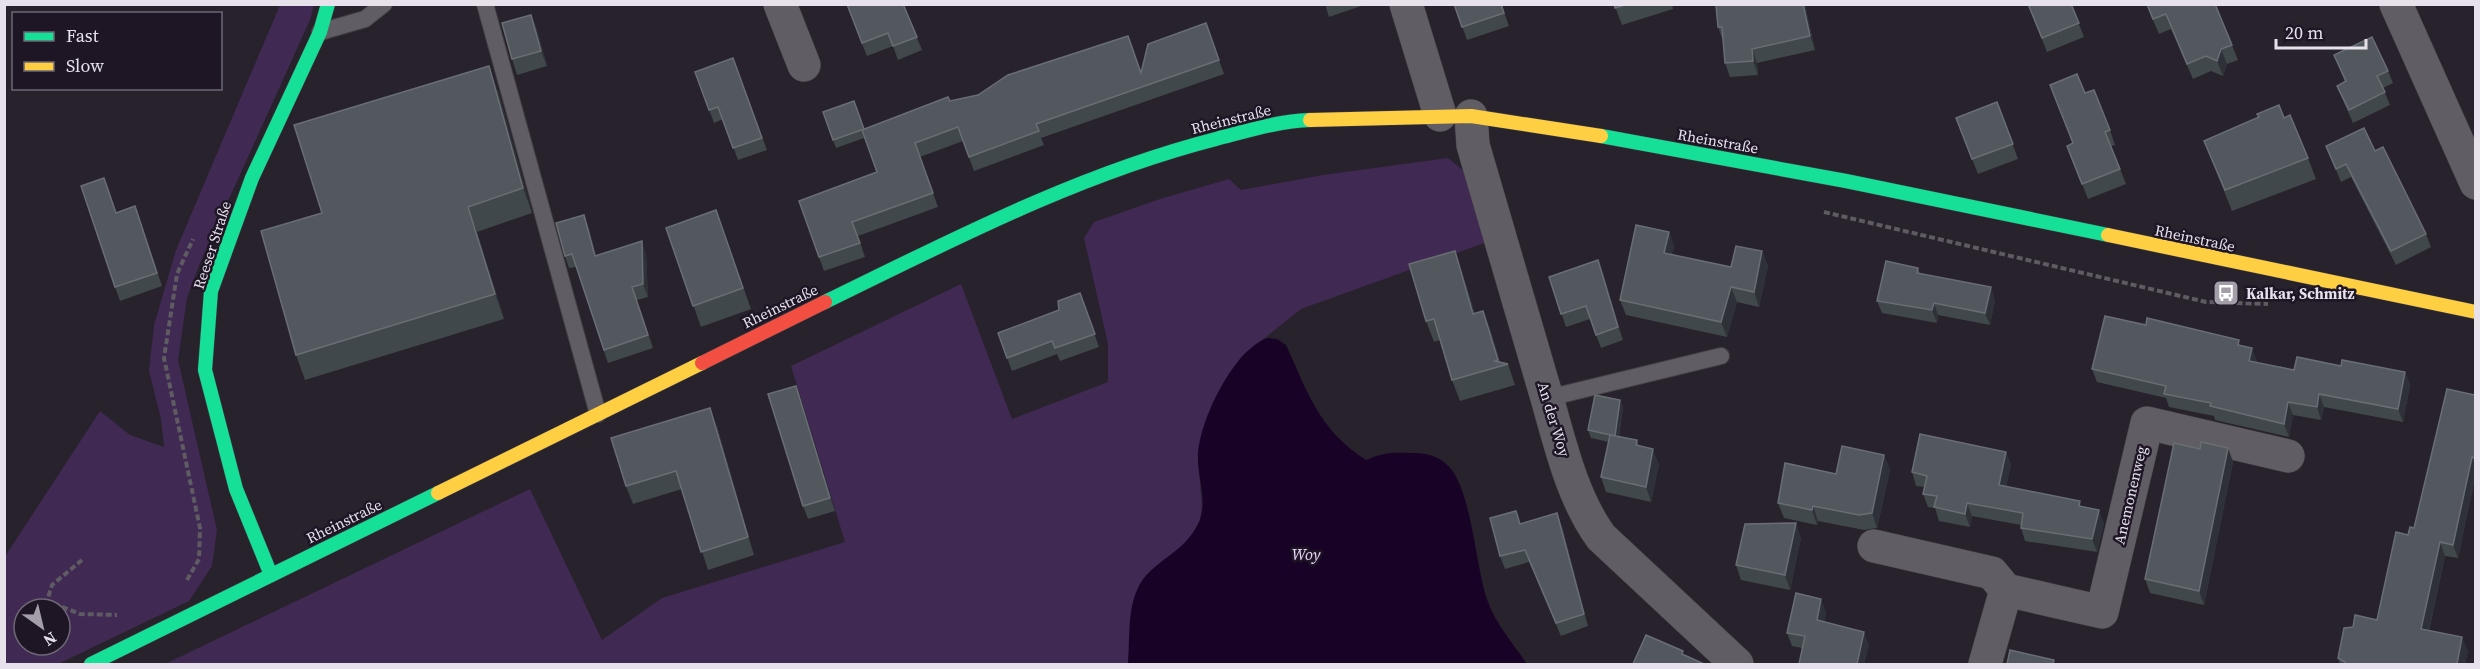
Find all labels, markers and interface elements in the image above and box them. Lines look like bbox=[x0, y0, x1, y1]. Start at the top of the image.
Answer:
legend bbox=[12, 12, 222, 90]
scale bar bbox=[2276, 12, 2366, 50]
text: 20 m bbox=[2285, 20, 2323, 45]
text: Fast bbox=[66, 23, 99, 48]
text: Slow bbox=[66, 53, 104, 78]
street label: Rheinstraße bbox=[1189, 99, 1274, 139]
street label: Rheinstraße bbox=[1676, 124, 1760, 158]
street label: Reeser Straße bbox=[188, 198, 236, 292]
street label: Rheinstraße bbox=[2153, 219, 2237, 257]
bus stop icon: Kalkar, Schmitz bbox=[2211, 278, 2241, 308]
street label: Rheinstraße bbox=[739, 279, 822, 333]
place label: Kalkar, Schmitz bbox=[2246, 283, 2355, 304]
street label: An der Woy bbox=[1533, 379, 1575, 459]
street label: Anemonenweg bbox=[2108, 444, 2152, 546]
street label: Rheinstraße bbox=[303, 494, 386, 548]
water label: Woy bbox=[1292, 543, 1321, 565]
north arrow bbox=[12, 597, 72, 657]
text: N bbox=[39, 627, 61, 652]

